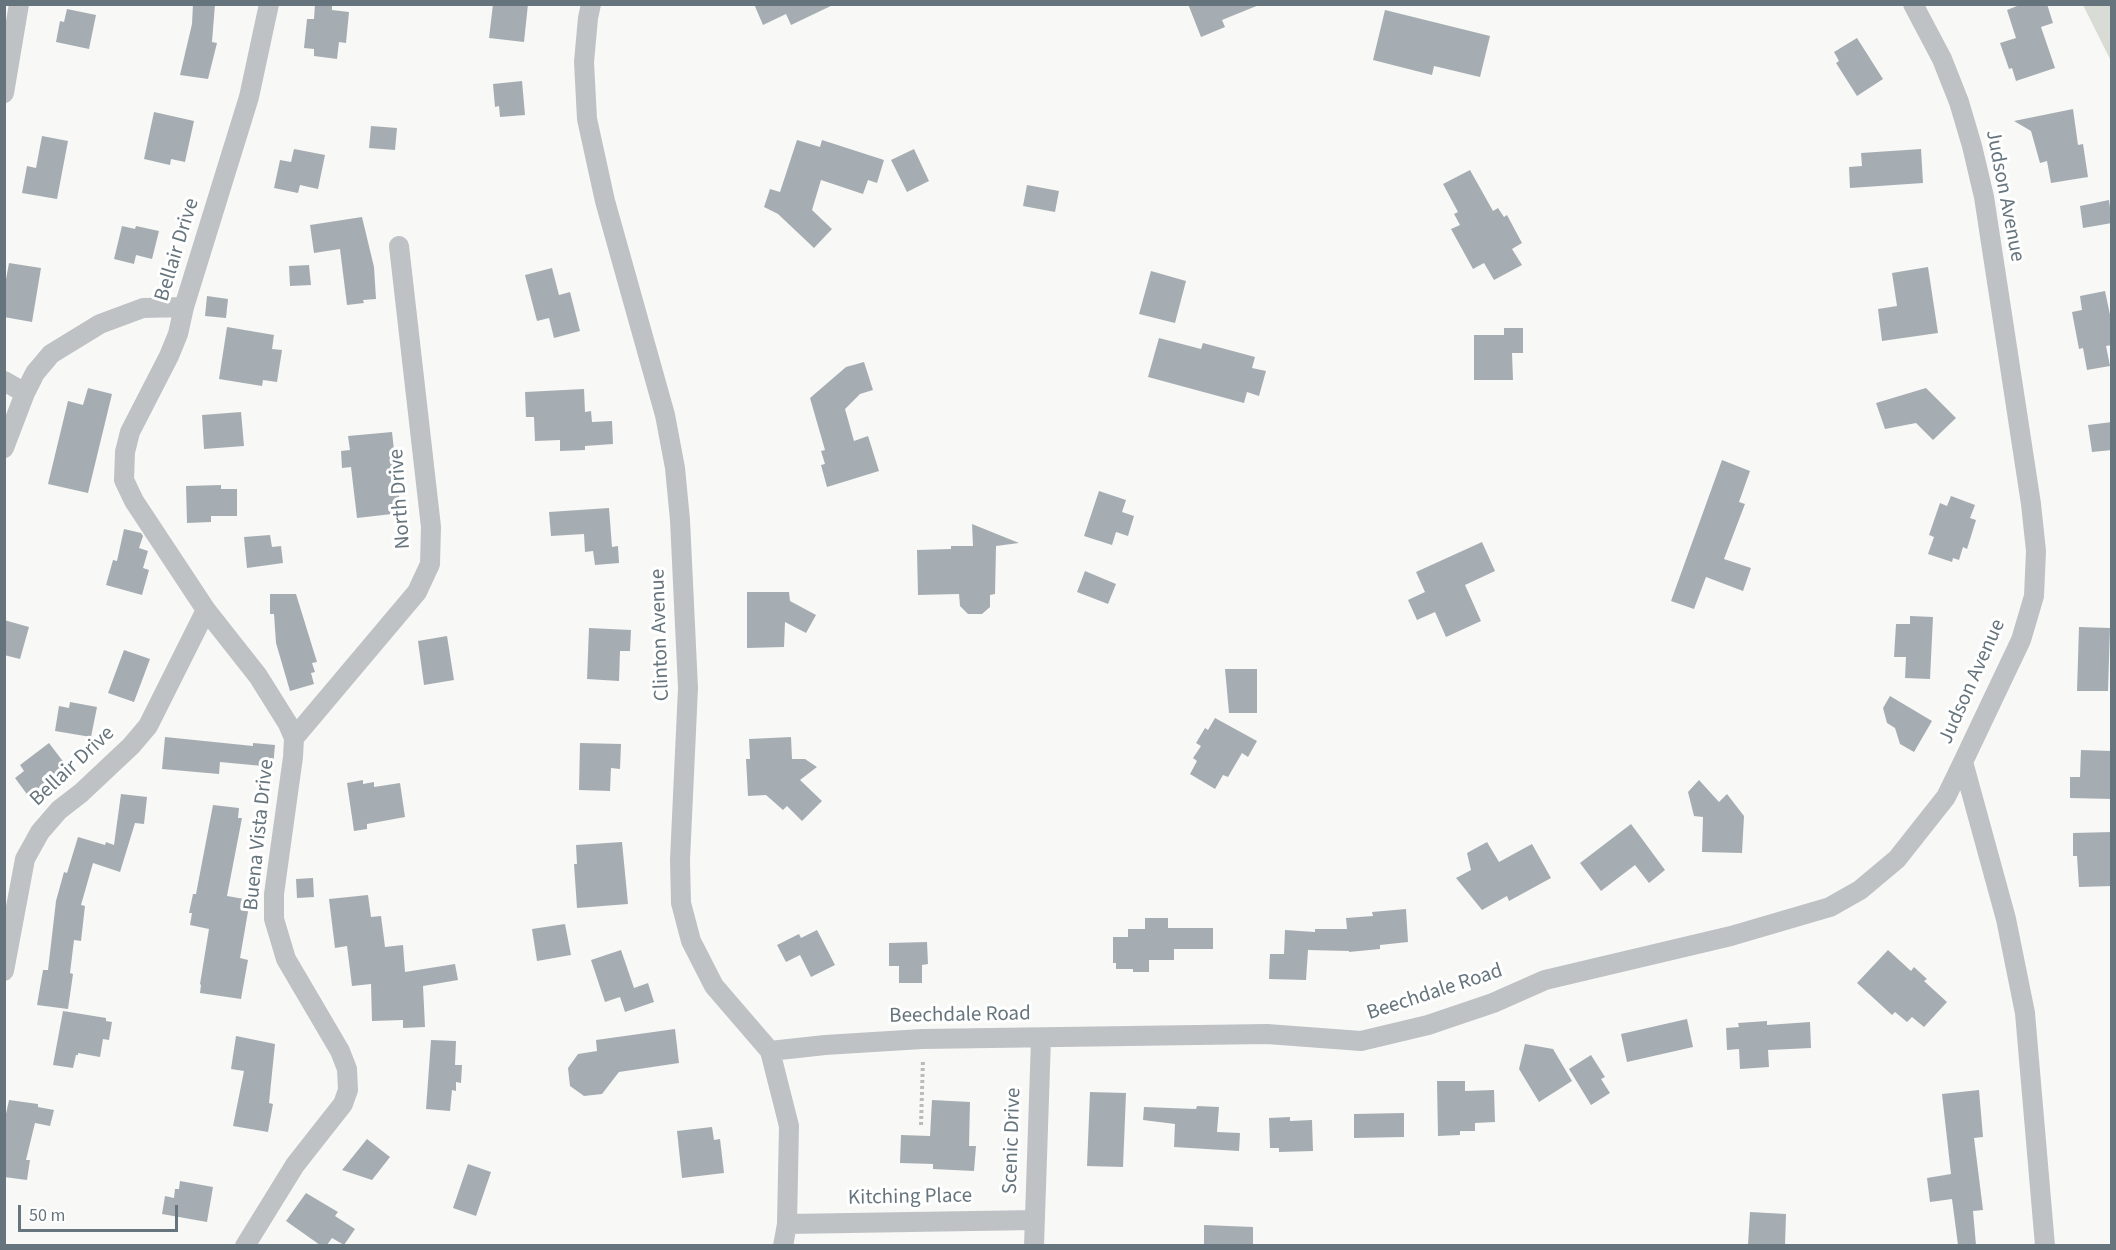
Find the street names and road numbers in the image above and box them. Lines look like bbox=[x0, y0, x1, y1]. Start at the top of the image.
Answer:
street label: Judson Avenue bbox=[1979, 128, 2029, 264]
street label: Bellair Drive bbox=[150, 196, 206, 304]
street label: North Drive bbox=[385, 448, 417, 550]
street label: Clinton Avenue bbox=[646, 568, 676, 702]
street label: Judson Avenue bbox=[1934, 616, 2012, 748]
street label: Bellair Drive bbox=[26, 722, 120, 812]
street label: Buena Vista Drive bbox=[240, 758, 280, 912]
street label: Beechdale Road bbox=[1364, 959, 1506, 1027]
street label: Beechdale Road bbox=[889, 1002, 1031, 1030]
street label: Scenic Drive bbox=[999, 1087, 1027, 1195]
street label: Kitching Place bbox=[848, 1184, 972, 1212]

